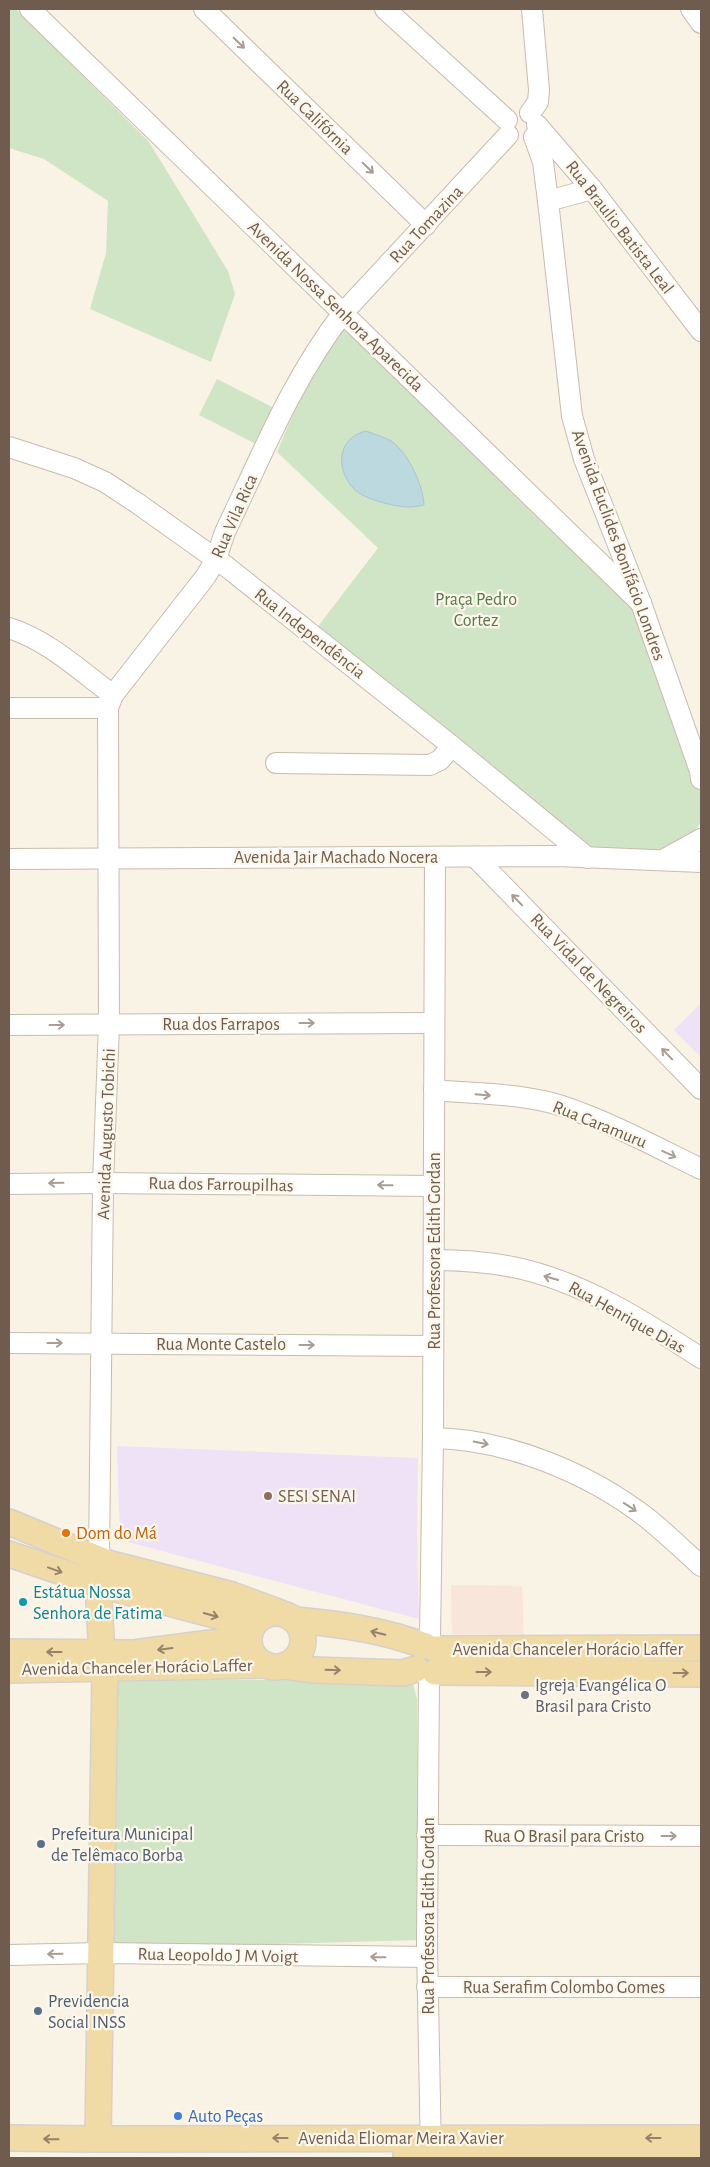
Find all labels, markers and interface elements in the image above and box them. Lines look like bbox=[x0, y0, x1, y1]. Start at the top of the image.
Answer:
one-way arrow bbox=[232, 37, 245, 49]
street label: Rua Califórnia bbox=[273, 77, 356, 158]
street label: Rua Braulio Batista Leal bbox=[562, 158, 677, 298]
one-way arrow bbox=[361, 162, 374, 174]
street label: Rua Tomazina bbox=[387, 183, 467, 267]
street label: Avenida Nossa Senhora Aparecida bbox=[244, 218, 427, 395]
street label: Avenida Euclides Bonifácio Londres bbox=[568, 428, 668, 663]
street label: Rua Vila Rica bbox=[208, 472, 261, 561]
street label: Rua Independência bbox=[251, 585, 368, 682]
park label: Praça Pedro Cortez bbox=[435, 591, 517, 630]
street label: Avenida Jair Machado Nocera bbox=[234, 849, 438, 867]
one-way arrow bbox=[511, 894, 523, 906]
street label: Rua Vidal de Negreiros bbox=[527, 910, 650, 1037]
street label: Rua dos Farrapos bbox=[162, 1016, 280, 1034]
one-way arrow bbox=[299, 1018, 315, 1028]
one-way arrow bbox=[49, 1020, 65, 1030]
street label: Avenida Augusto Tobichi bbox=[95, 1048, 119, 1220]
one-way arrow bbox=[661, 1048, 673, 1060]
one-way arrow bbox=[474, 1090, 490, 1100]
street label: Rua Caramuru bbox=[550, 1098, 649, 1152]
one-way arrow bbox=[661, 1149, 676, 1159]
street label: Rua Professora Edith Gordan bbox=[426, 1152, 444, 1350]
street label: Rua dos Farroupilhas bbox=[148, 1175, 294, 1195]
one-way arrow bbox=[48, 1178, 64, 1188]
one-way arrow bbox=[377, 1181, 393, 1190]
one-way arrow bbox=[543, 1273, 559, 1283]
street label: Rua Henrique Dias bbox=[565, 1278, 688, 1357]
street label: Rua Monte Castelo bbox=[156, 1336, 286, 1354]
one-way arrow bbox=[46, 1338, 62, 1348]
one-way arrow bbox=[298, 1340, 314, 1350]
one-way arrow bbox=[473, 1439, 489, 1449]
place label: SESI SENAI bbox=[278, 1488, 356, 1506]
marker: SESI SENAI bbox=[262, 1490, 274, 1502]
one-way arrow bbox=[622, 1502, 636, 1512]
place label: Dom do Má bbox=[76, 1525, 157, 1543]
marker: Dom do Má bbox=[60, 1527, 72, 1539]
one-way arrow bbox=[46, 1566, 62, 1575]
place label: Estátua Nossa Senhora de Fatima bbox=[33, 1584, 163, 1623]
marker: Estátua Nossa Senhora de Fatima bbox=[17, 1596, 29, 1608]
one-way arrow bbox=[202, 1610, 218, 1620]
one-way arrow bbox=[371, 1628, 387, 1637]
street label: Avenida Chanceler Horácio Laffer bbox=[453, 1641, 684, 1659]
one-way arrow bbox=[158, 1644, 174, 1654]
one-way arrow bbox=[47, 1647, 63, 1657]
street label: Avenida Chanceler Horácio Laffer bbox=[21, 1657, 253, 1679]
one-way arrow bbox=[324, 1665, 340, 1674]
one-way arrow bbox=[475, 1667, 491, 1677]
one-way arrow bbox=[672, 1668, 689, 1678]
place label: Igreja Evangélica O Brasil para Cristo bbox=[535, 1677, 667, 1716]
marker: Igreja Evangélica O Brasil para Cristo bbox=[519, 1689, 531, 1701]
street label: Rua Professora Edith Gordan bbox=[420, 1817, 438, 2015]
place label: Prefeitura Municipal de Telêmaco Borba bbox=[51, 1826, 193, 1865]
street label: Rua O Brasil para Cristo bbox=[484, 1828, 645, 1846]
one-way arrow bbox=[660, 1831, 676, 1841]
marker: Prefeitura Municipal de Telêmaco Borba bbox=[35, 1838, 47, 1850]
street label: Rua Leopoldo J M Voigt bbox=[137, 1946, 299, 1966]
one-way arrow bbox=[47, 1949, 64, 1959]
one-way arrow bbox=[370, 1952, 386, 1962]
street label: Rua Serafim Colombo Gomes bbox=[463, 1979, 665, 1997]
place label: Previdencia Social INSS bbox=[48, 1993, 130, 2032]
marker: Previdencia Social INSS bbox=[32, 2005, 44, 2017]
place label: Auto Peças bbox=[188, 2108, 263, 2126]
marker: Auto Peças bbox=[172, 2110, 184, 2122]
street label: Avenida Eliomar Meira Xavier bbox=[298, 2130, 504, 2148]
one-way arrow bbox=[645, 2133, 661, 2143]
one-way arrow bbox=[43, 2134, 60, 2144]
one-way arrow bbox=[272, 2134, 288, 2143]

